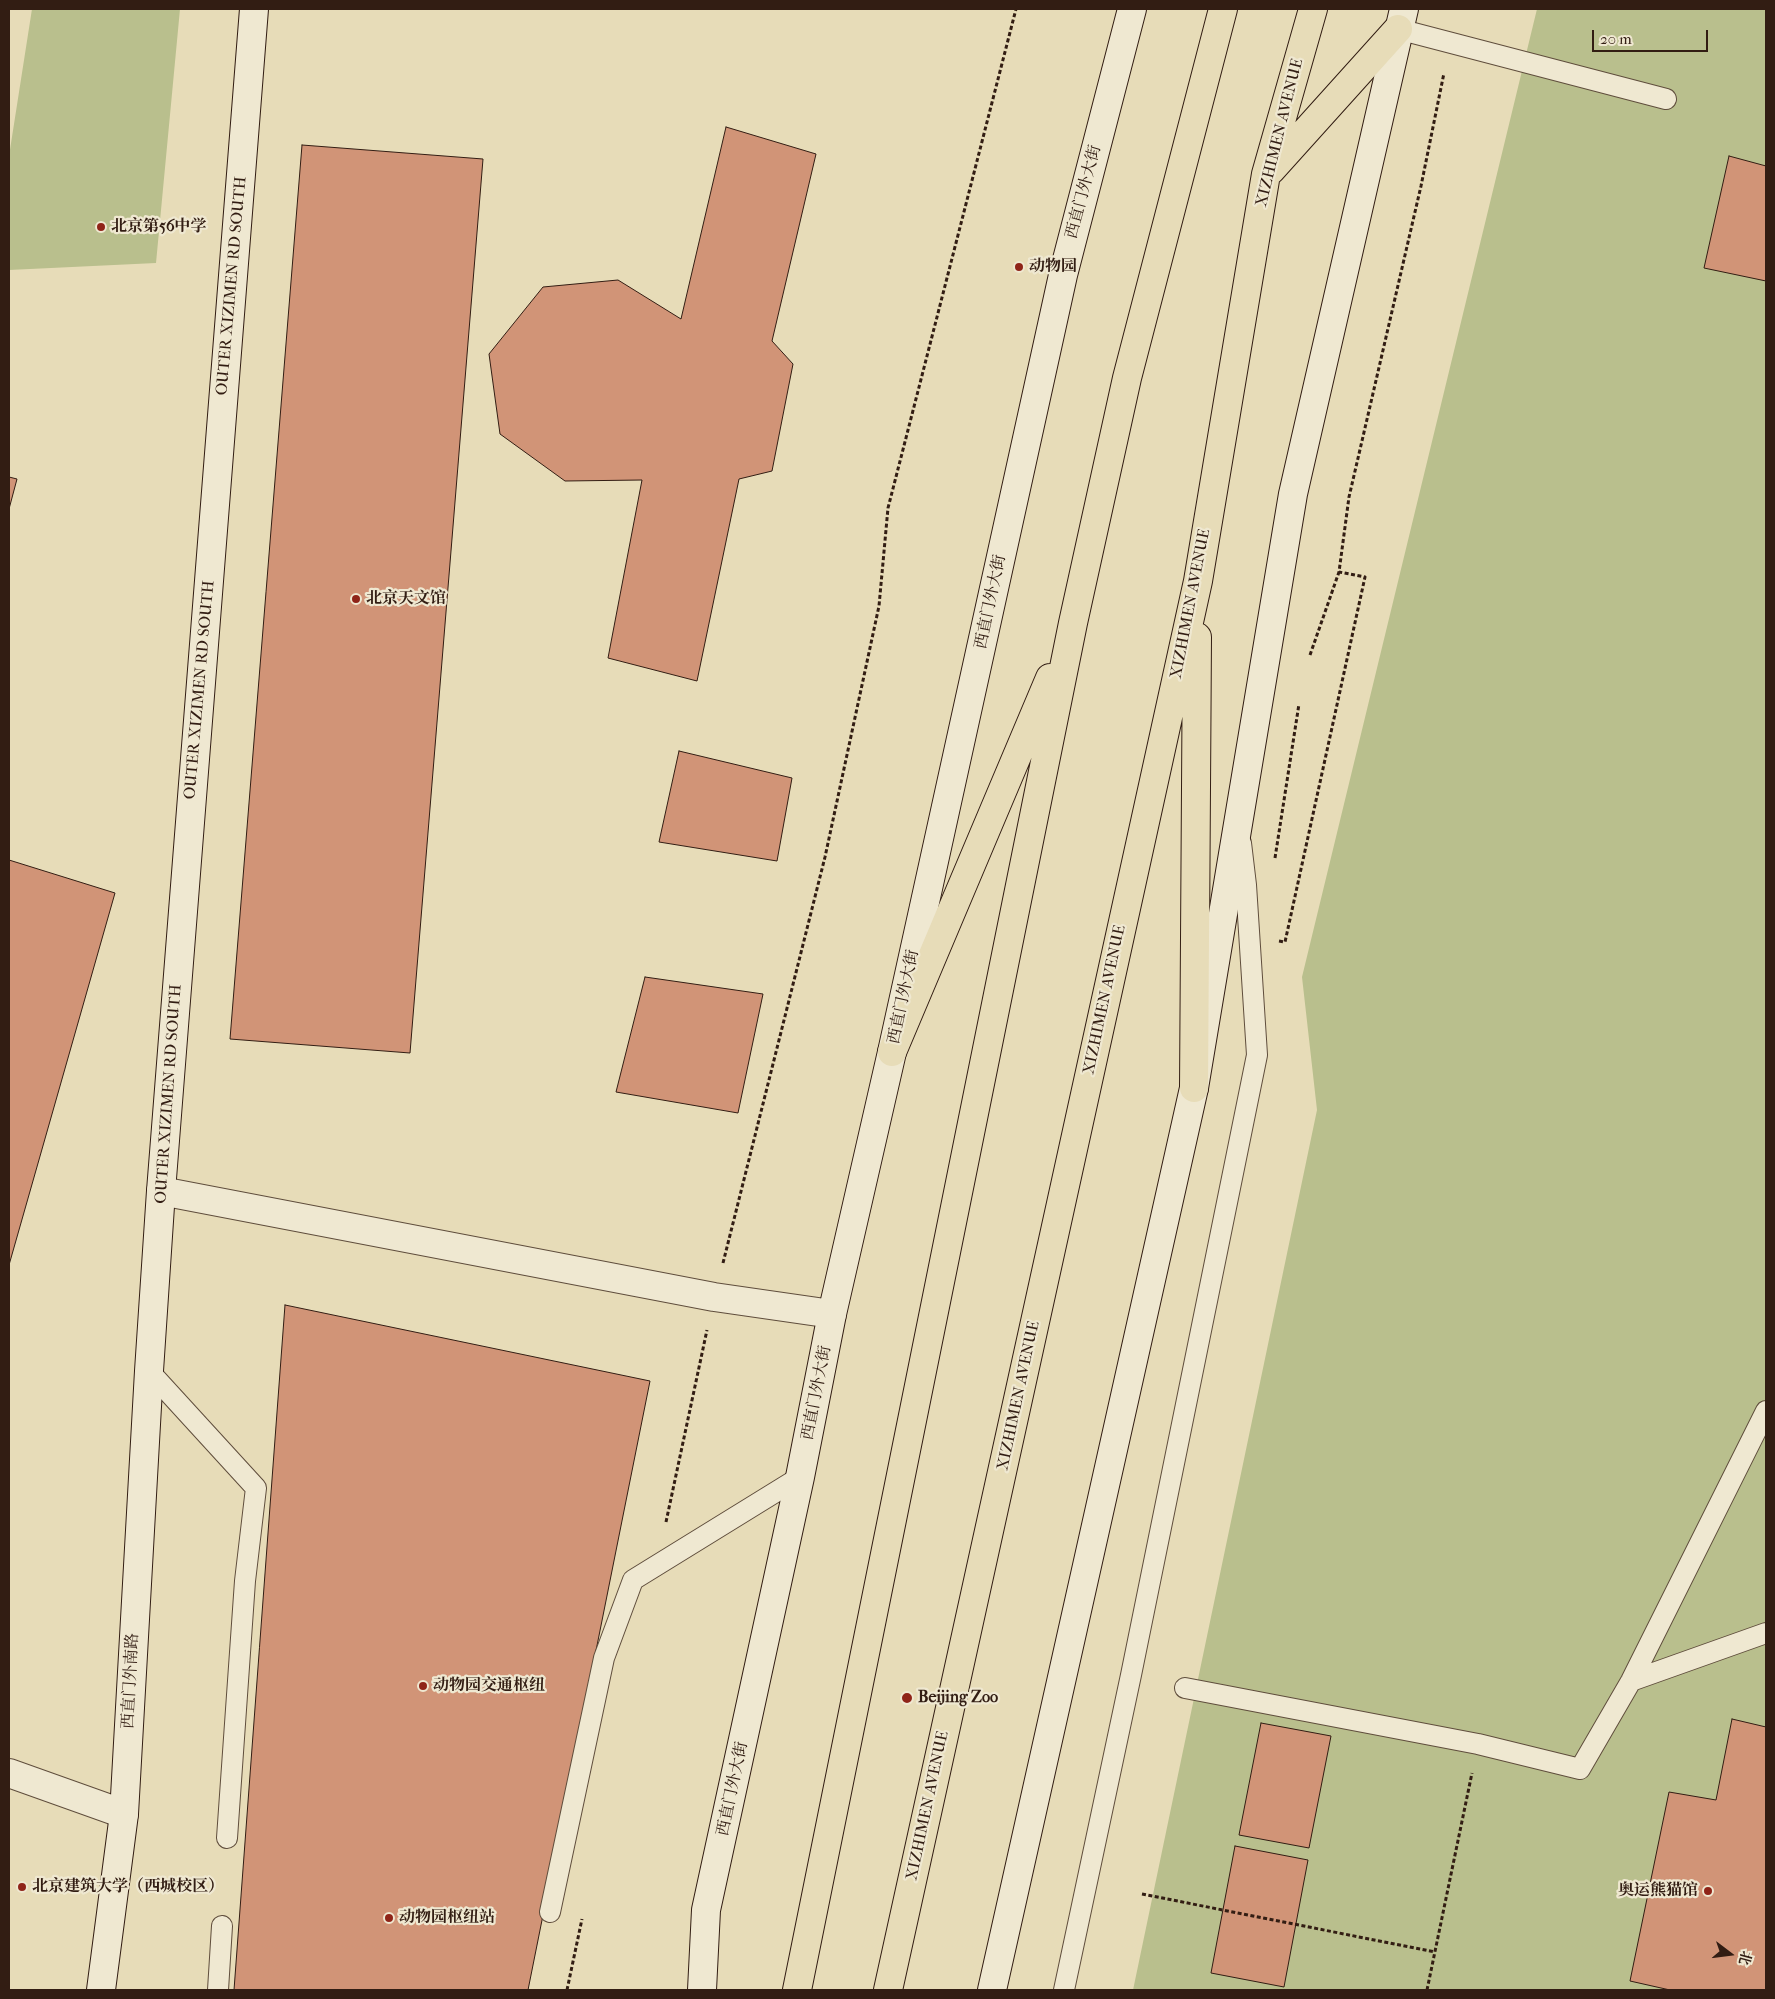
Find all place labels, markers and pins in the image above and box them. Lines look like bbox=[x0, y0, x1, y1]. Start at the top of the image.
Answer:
place label: 北京第56中学 bbox=[111, 217, 207, 237]
marker: 北京第56中学 bbox=[95, 221, 107, 233]
place label: 动物园 bbox=[1029, 257, 1077, 277]
marker: 动物园 bbox=[1013, 261, 1025, 273]
place label: 北京天文馆 bbox=[366, 589, 446, 609]
marker: 北京天文馆 bbox=[350, 593, 362, 605]
place label: 动物园交通枢纽 bbox=[433, 1676, 545, 1696]
marker: 动物园交通枢纽 bbox=[417, 1680, 429, 1692]
place label: Beijing Zoo bbox=[918, 1688, 998, 1708]
marker: Beijing Zoo bbox=[900, 1691, 914, 1705]
place label: 北京建筑大学（西城校区） bbox=[32, 1877, 224, 1897]
marker: 北京建筑大学（西城校区） bbox=[16, 1881, 28, 1893]
place label: 奥运熊猫馆 bbox=[1618, 1881, 1698, 1901]
marker: 奥运熊猫馆 bbox=[1702, 1885, 1714, 1897]
place label: 动物园枢纽站 bbox=[399, 1908, 495, 1928]
marker: 动物园枢纽站 bbox=[383, 1912, 395, 1924]

